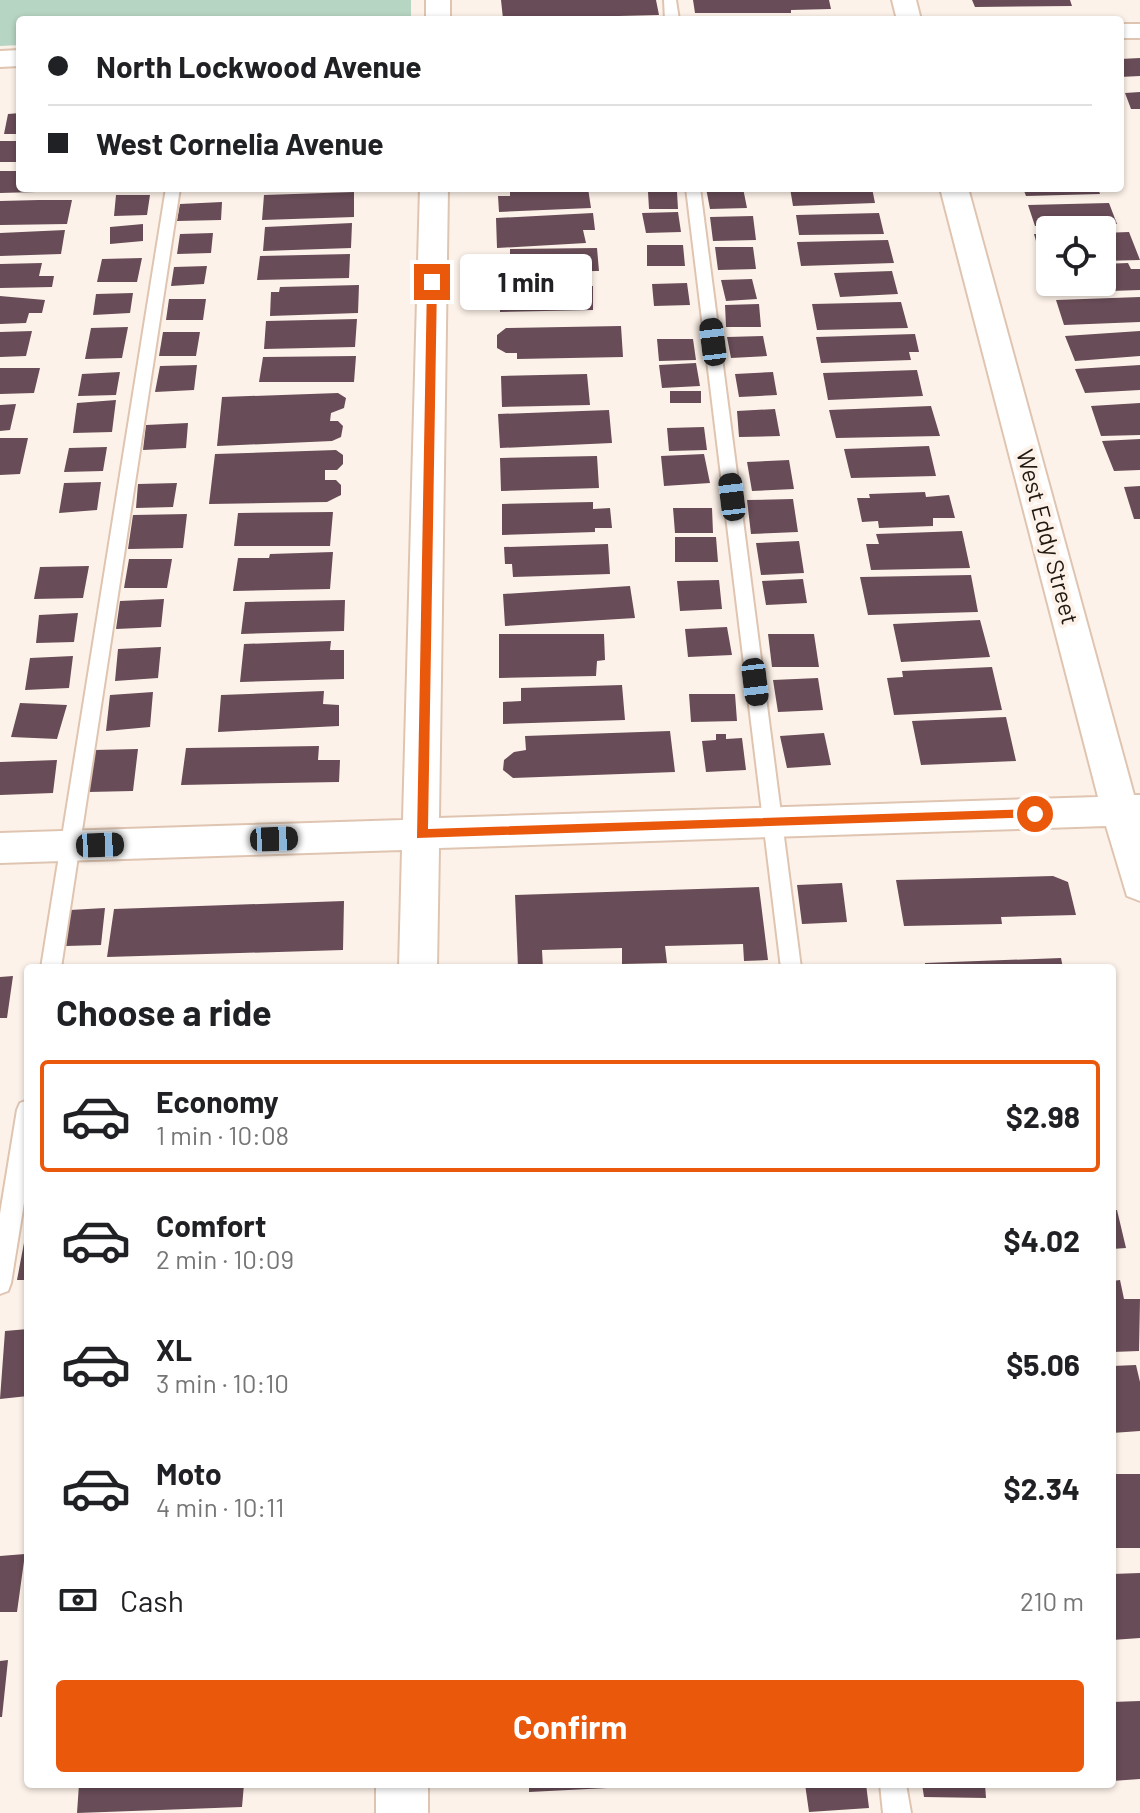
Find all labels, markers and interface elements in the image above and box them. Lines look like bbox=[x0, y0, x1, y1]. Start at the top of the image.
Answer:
text: North Lockwood Avenue bbox=[96, 48, 422, 84]
text: West Cornelia Avenue bbox=[96, 125, 384, 161]
map controls bbox=[1036, 216, 1116, 296]
button: locate bbox=[1036, 216, 1116, 296]
callout: 1 min bbox=[460, 254, 592, 310]
route end bbox=[414, 264, 450, 300]
text: 1 min bbox=[498, 266, 554, 297]
car bbox=[698, 317, 728, 367]
street label: West Eddy Street bbox=[1011, 446, 1086, 627]
car bbox=[717, 472, 747, 522]
car bbox=[740, 657, 770, 707]
route start bbox=[1017, 796, 1053, 832]
car bbox=[250, 826, 298, 852]
car bbox=[76, 832, 124, 858]
text: Choose a ride bbox=[56, 990, 272, 1033]
icon: car bbox=[60, 1080, 132, 1152]
text: Economy bbox=[156, 1083, 279, 1119]
text: $2.98 bbox=[1006, 1098, 1080, 1134]
text: 1 min · 10:08 bbox=[156, 1119, 289, 1150]
icon: car bbox=[60, 1204, 132, 1276]
text: Comfort bbox=[156, 1207, 266, 1243]
text: $4.02 bbox=[1003, 1222, 1080, 1258]
text: 2 min · 10:09 bbox=[156, 1243, 294, 1274]
icon: car bbox=[60, 1328, 132, 1400]
text: XL bbox=[156, 1331, 192, 1367]
text: $5.06 bbox=[1006, 1346, 1080, 1382]
text: 3 min · 10:10 bbox=[156, 1367, 289, 1398]
icon: car bbox=[60, 1452, 132, 1524]
text: Moto bbox=[156, 1455, 222, 1491]
text: $2.34 bbox=[1004, 1470, 1080, 1506]
text: 4 min · 10:11 bbox=[156, 1491, 284, 1522]
icon: cash bbox=[56, 1578, 100, 1622]
text: Cash bbox=[120, 1582, 184, 1618]
text: 210 m bbox=[1020, 1585, 1084, 1616]
button: Confirm bbox=[56, 1680, 1084, 1772]

